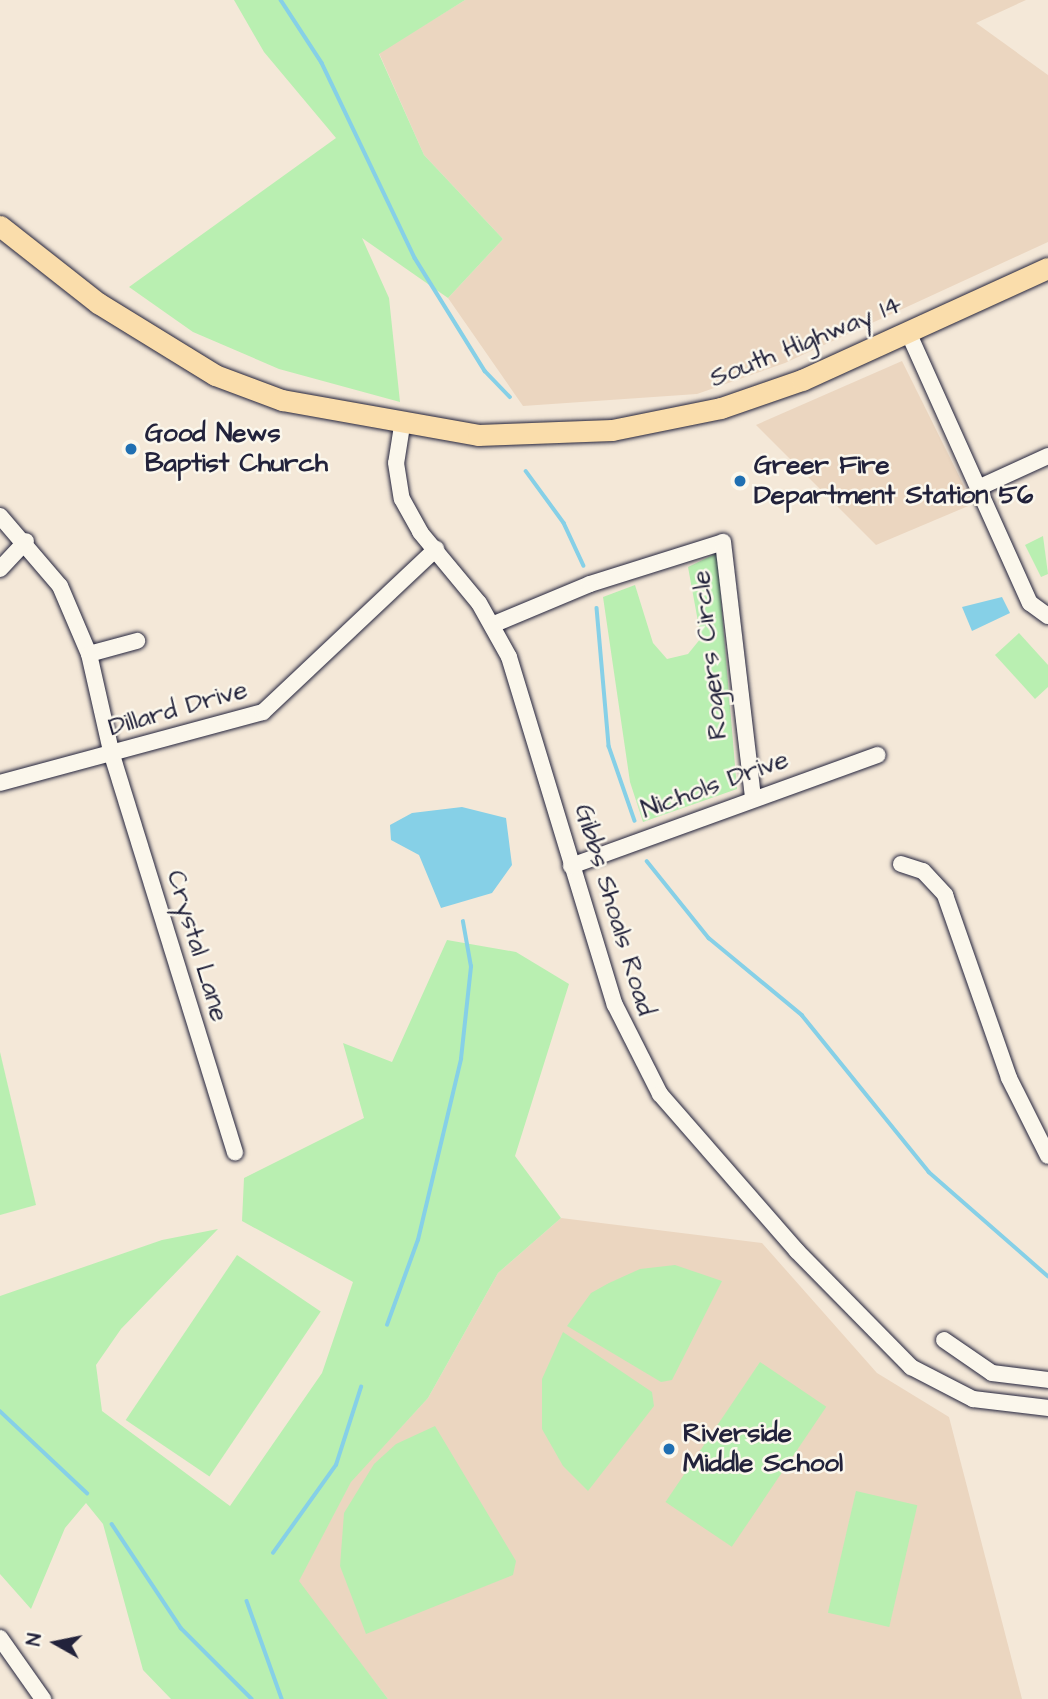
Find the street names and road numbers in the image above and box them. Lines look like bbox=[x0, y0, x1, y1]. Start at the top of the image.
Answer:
street label: South Highway 14 bbox=[705, 289, 907, 395]
street label: Rogers Circle bbox=[686, 569, 734, 741]
street label: Dillard Drive bbox=[105, 674, 251, 744]
street label: Nichols Drive bbox=[637, 744, 793, 826]
street label: Gibbs Shoals Road bbox=[567, 801, 661, 1019]
street label: Crystal Lane bbox=[159, 867, 235, 1025]

